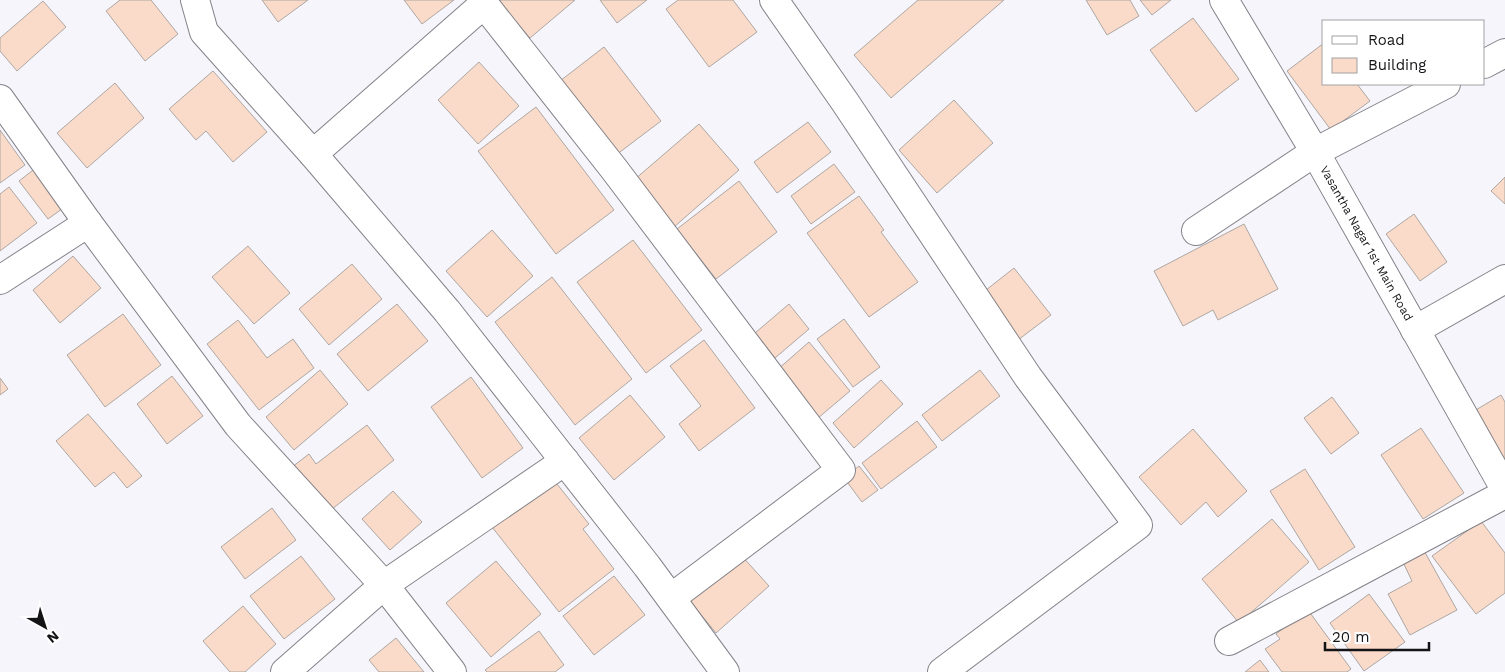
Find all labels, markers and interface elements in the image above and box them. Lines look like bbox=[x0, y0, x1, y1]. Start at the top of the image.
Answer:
legend bbox=[1322, 20, 1485, 85]
text: Road bbox=[1368, 31, 1405, 49]
text: Building bbox=[1368, 56, 1426, 74]
street label: Vasantha Nagar 1st Main Road bbox=[1317, 163, 1416, 323]
north arrow bbox=[20, 602, 70, 652]
scale bar bbox=[1325, 620, 1429, 652]
text: N bbox=[44, 628, 62, 647]
text: 20 m bbox=[1332, 628, 1370, 646]

